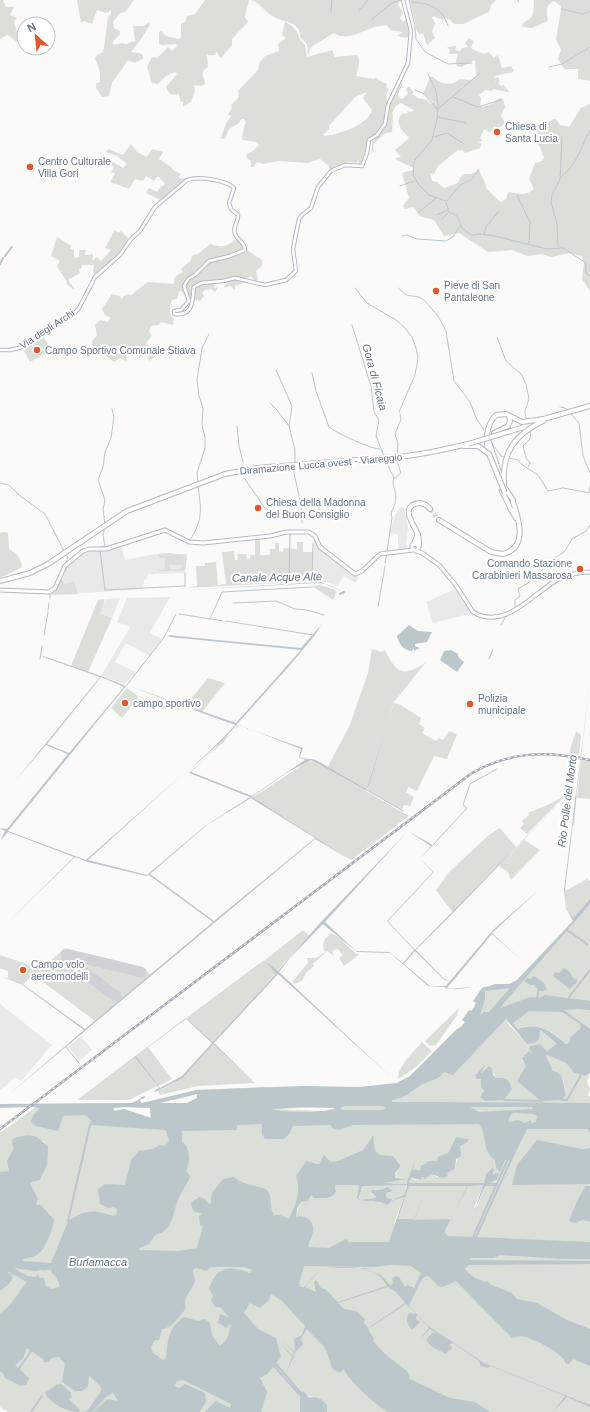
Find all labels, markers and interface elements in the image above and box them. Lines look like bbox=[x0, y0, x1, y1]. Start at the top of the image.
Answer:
north arrow bbox=[16, 16, 56, 56]
text: N bbox=[25, 20, 38, 34]
place label: Chiesa di Santa Lucia bbox=[505, 121, 558, 144]
marker: Chiesa di Santa Lucia bbox=[492, 127, 502, 137]
place label: Centro Culturale Villa Gori bbox=[38, 156, 111, 179]
marker: Centro Culturale Villa Gori bbox=[25, 162, 35, 172]
place label: Pieve di San Pantaleone bbox=[444, 280, 500, 303]
marker: Pieve di San Pantaleone bbox=[431, 286, 441, 296]
street label: Via degli Archi bbox=[18, 307, 76, 351]
water label: Gora di Ficaia bbox=[360, 342, 390, 412]
marker: Campo Sportivo Comunale Stiava bbox=[32, 345, 42, 355]
place label: Campo Sportivo Comunale Stiava bbox=[45, 345, 196, 356]
street label: Diramazione Lucca ovest - Viareggio bbox=[239, 451, 403, 477]
place label: Chiesa della Madonna del Buon Consiglio bbox=[266, 497, 366, 520]
marker: Chiesa della Madonna del Buon Consiglio bbox=[253, 503, 263, 513]
place label: Comando Stazione Carabinieri Massarosa bbox=[472, 558, 572, 581]
marker: Comando Stazione Carabinieri Massarosa bbox=[575, 564, 585, 574]
water label: Canale Acque Alte bbox=[232, 570, 322, 584]
place label: Polizia municipale bbox=[478, 693, 526, 716]
marker: campo sportivo bbox=[120, 698, 130, 708]
place label: campo sportivo bbox=[133, 698, 201, 709]
marker: Polizia municipale bbox=[465, 699, 475, 709]
water label: Rio Polle del Morto bbox=[555, 754, 579, 848]
place label: Campo volo aereomodelli bbox=[31, 959, 88, 982]
marker: Campo volo aereomodelli bbox=[18, 965, 28, 975]
water label: Burlamacca bbox=[69, 1256, 127, 1268]

